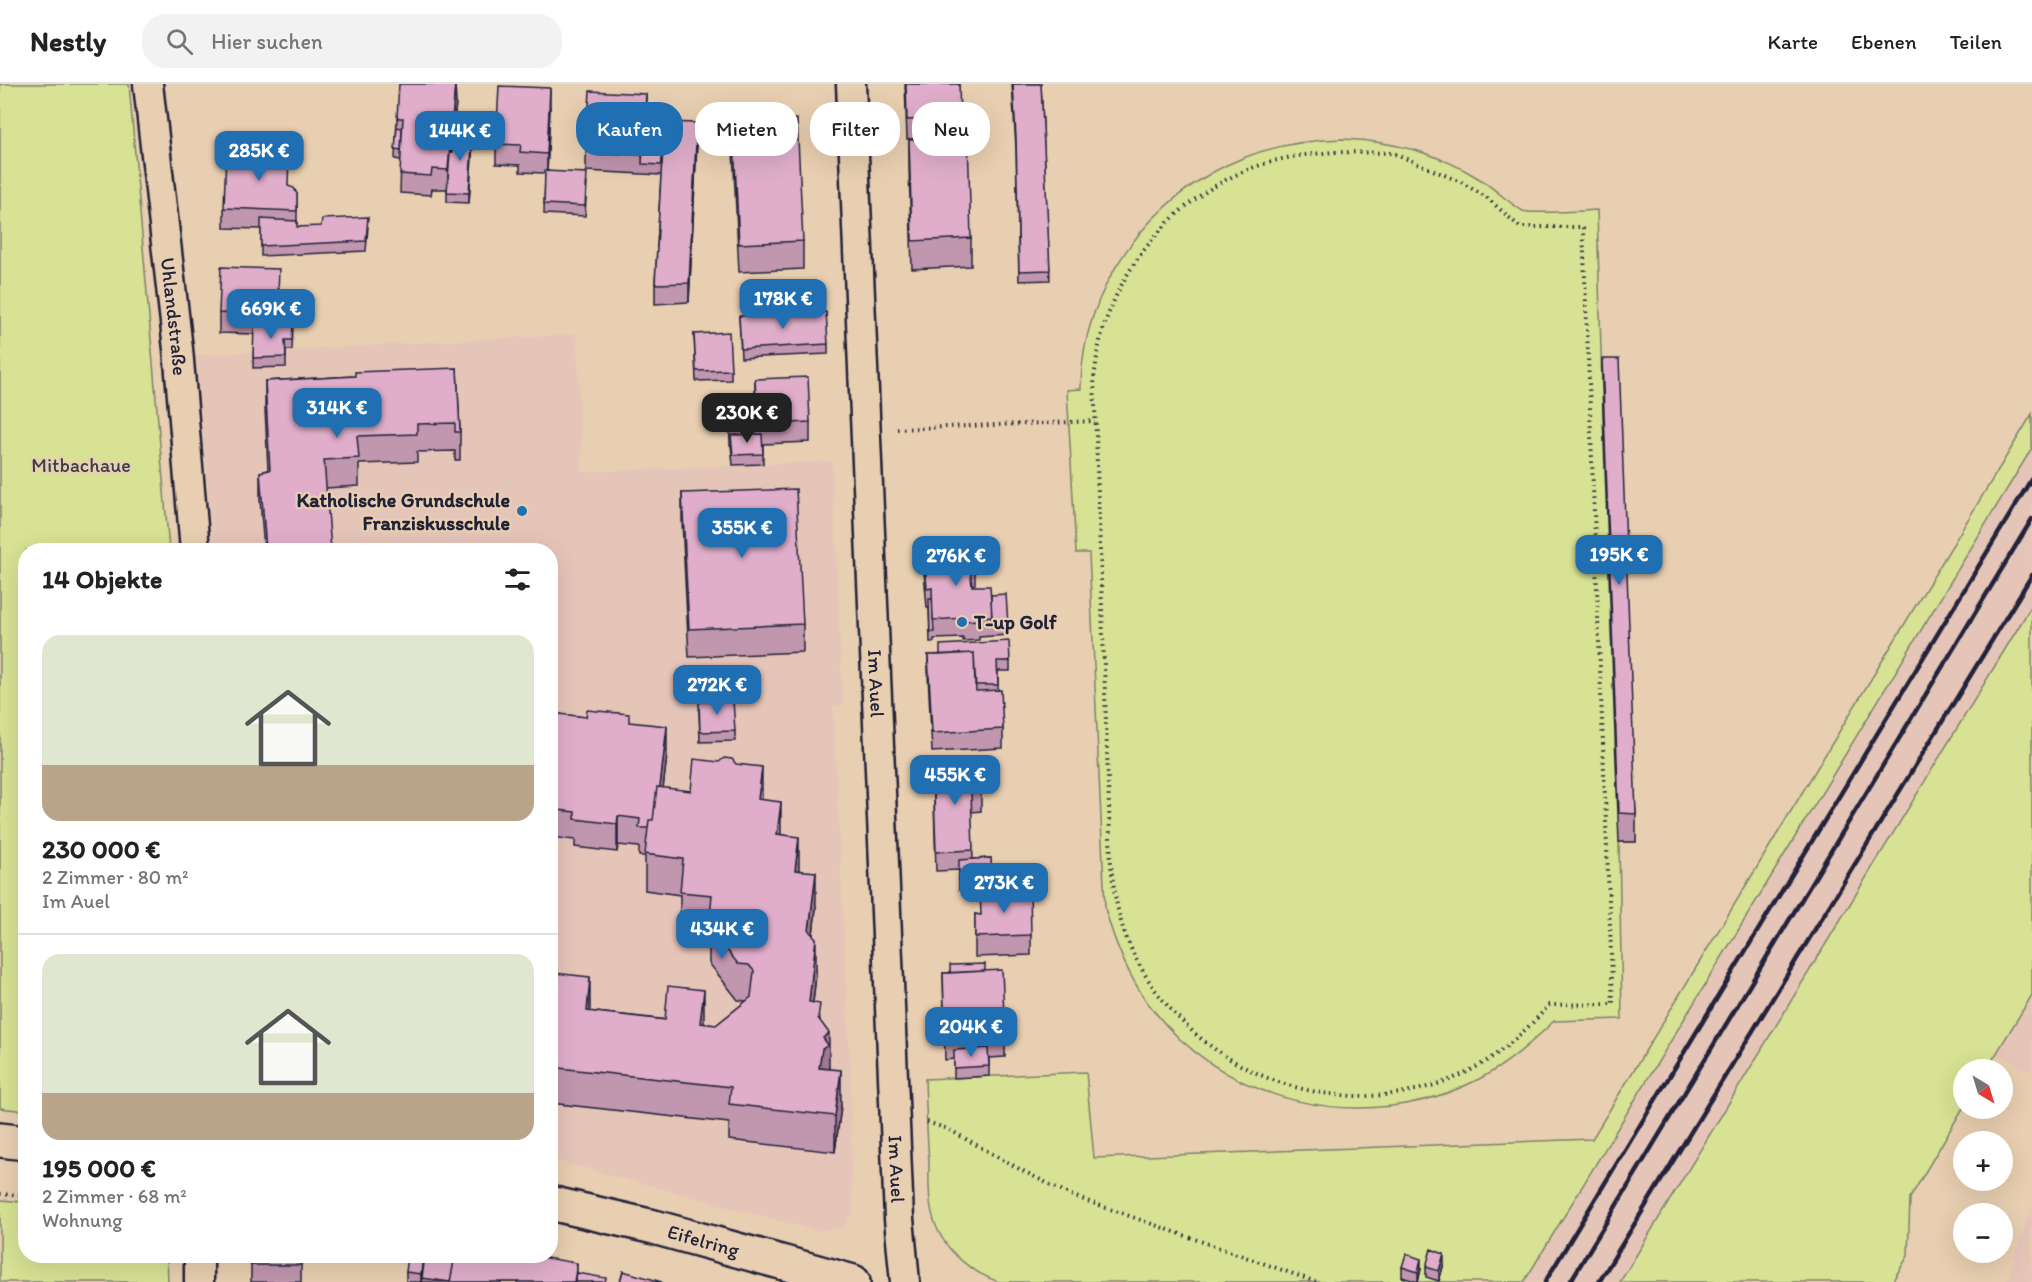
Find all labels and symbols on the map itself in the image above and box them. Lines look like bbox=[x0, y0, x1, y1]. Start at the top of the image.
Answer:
pin: 144K € bbox=[411, 111, 509, 162]
pin: 285K € bbox=[210, 131, 308, 182]
street label: Uhlandstraße bbox=[156, 256, 192, 377]
pin: 178K € bbox=[734, 279, 832, 330]
pin: 669K € bbox=[222, 289, 320, 340]
pin: 314K € bbox=[288, 388, 386, 439]
pin: 230K € bbox=[698, 393, 796, 444]
park label: Mitbachaue bbox=[31, 453, 131, 477]
place label: Katholische Grundschule Franziskusschule bbox=[296, 488, 510, 535]
marker: Katholische Grundschule Franziskusschule bbox=[515, 504, 529, 518]
pin: 355K € bbox=[693, 508, 791, 559]
pin: 195K € bbox=[1570, 535, 1668, 586]
pin: 276K € bbox=[907, 536, 1005, 587]
place label: T-up Golf bbox=[973, 610, 1057, 635]
marker: T-up Golf bbox=[955, 615, 969, 629]
street label: Im Auel bbox=[863, 649, 890, 718]
pin: 272K € bbox=[668, 665, 766, 716]
pin: 455K € bbox=[906, 755, 1004, 806]
pin: 273K € bbox=[955, 863, 1053, 914]
pin: 434K € bbox=[673, 909, 771, 960]
pin: 204K € bbox=[922, 1007, 1020, 1058]
north arrow bbox=[1953, 1059, 2013, 1119]
street label: Im Auel bbox=[883, 1135, 910, 1204]
street label: Eifelring bbox=[665, 1219, 743, 1262]

